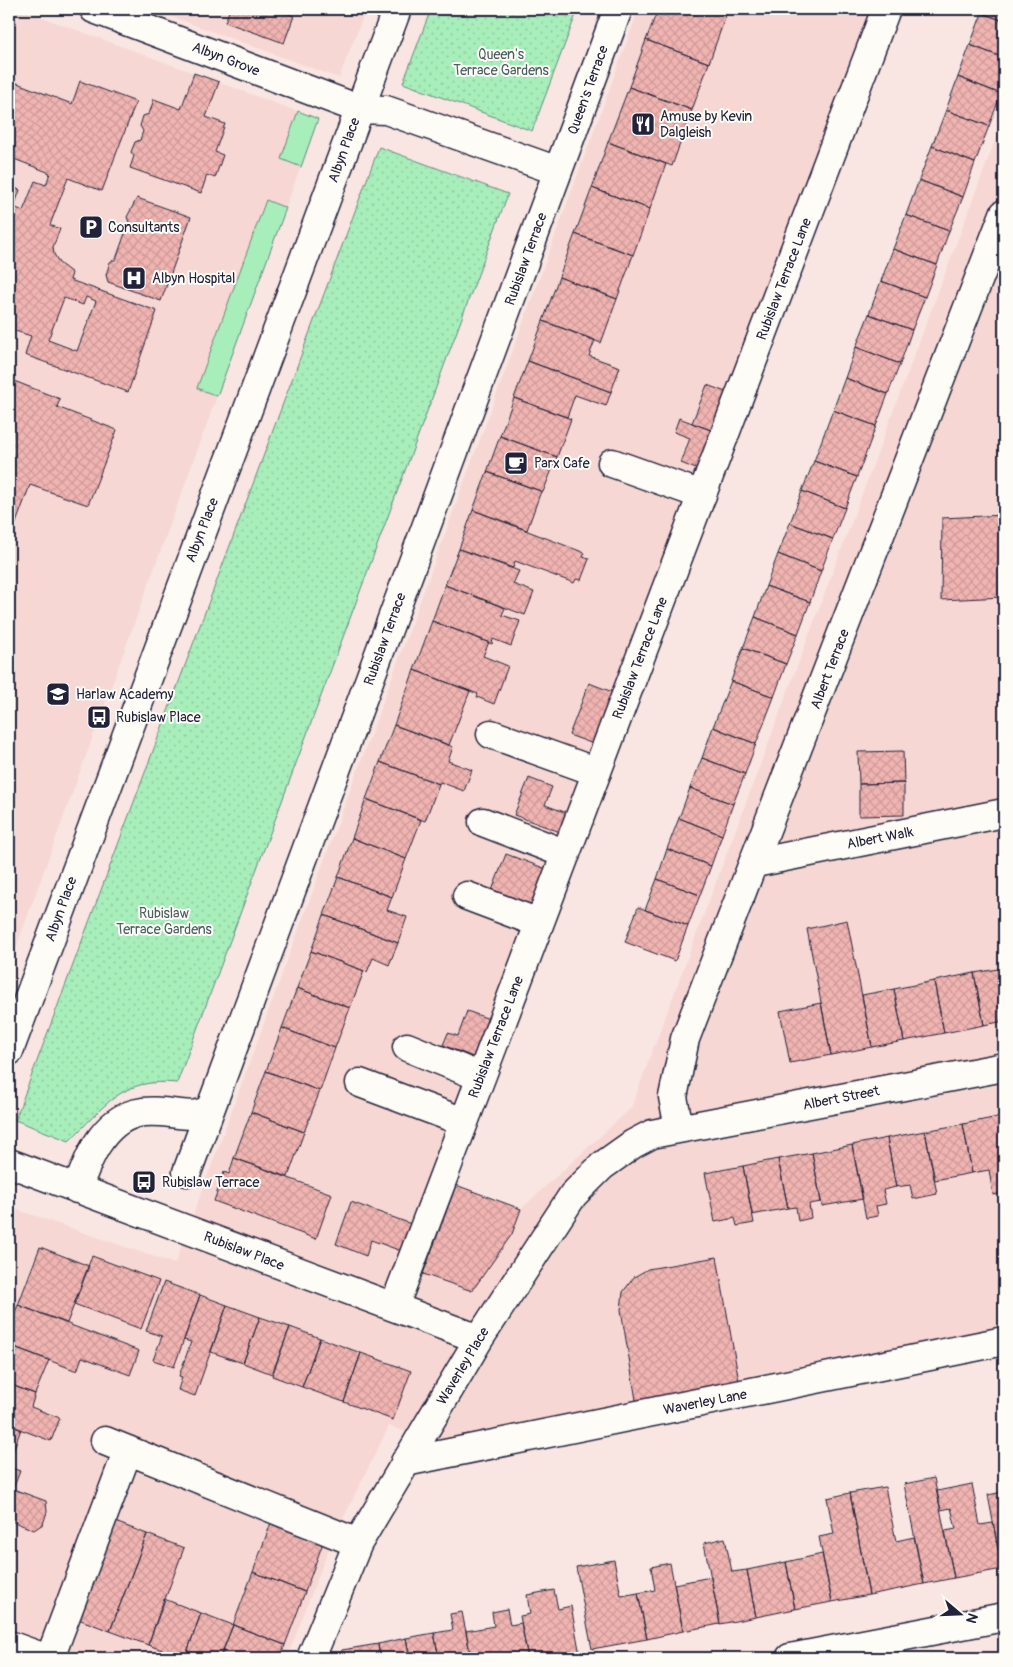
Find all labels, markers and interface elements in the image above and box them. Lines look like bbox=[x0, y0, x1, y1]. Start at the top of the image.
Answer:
street label: Albyn Grove bbox=[190, 38, 262, 80]
street label: Queen's Terrace bbox=[564, 43, 612, 137]
park label: Queen's Terrace Gardens bbox=[453, 46, 549, 79]
place label: Amuse by Kevin Dalgleish bbox=[660, 108, 752, 141]
restaurant icon: Amuse by Kevin Dalgleish bbox=[630, 111, 656, 137]
street label: Albyn Place bbox=[324, 115, 364, 185]
street label: Rubislaw Terrace bbox=[501, 210, 551, 308]
parking icon: Consultants bbox=[78, 214, 104, 240]
street label: Rubislaw Terrace Lane bbox=[753, 216, 815, 342]
place label: Consultants bbox=[108, 219, 180, 236]
hospital icon: Albyn Hospital bbox=[121, 265, 147, 291]
place label: Albyn Hospital bbox=[152, 270, 235, 287]
cafe icon: Parx Cafe bbox=[503, 450, 529, 476]
place label: Parx Cafe bbox=[534, 455, 590, 472]
street label: Albyn Place bbox=[182, 495, 222, 565]
street label: Rubislaw Terrace bbox=[360, 590, 410, 688]
street label: Rubislaw Terrace Lane bbox=[609, 595, 671, 721]
street label: Albert Terrace bbox=[807, 627, 853, 711]
school or university icon: Harlaw Academy bbox=[45, 681, 71, 707]
place label: Harlaw Academy bbox=[76, 686, 174, 703]
bus stop icon: Rubislaw Place bbox=[86, 704, 112, 730]
place label: Rubislaw Place bbox=[116, 709, 201, 726]
street label: Albert Walk bbox=[845, 823, 915, 853]
street label: Albyn Place bbox=[41, 874, 81, 944]
park label: Rubislaw Terrace Gardens bbox=[116, 905, 212, 938]
street label: Rubislaw Terrace Lane bbox=[465, 974, 527, 1100]
street label: Albert Street bbox=[801, 1082, 881, 1114]
bus stop icon: Rubislaw Terrace bbox=[131, 1169, 157, 1195]
place label: Rubislaw Terrace bbox=[162, 1174, 260, 1191]
street label: Rubislaw Place bbox=[201, 1228, 287, 1274]
street label: Waverley Place bbox=[433, 1324, 493, 1408]
street label: Waverley Lane bbox=[662, 1386, 748, 1418]
north arrow bbox=[936, 1590, 986, 1640]
text: N bbox=[962, 1611, 981, 1625]

